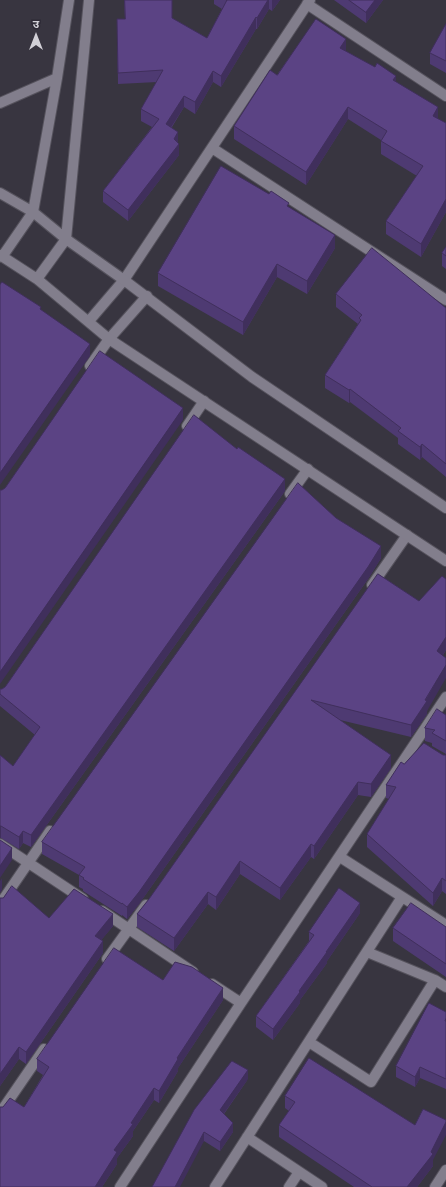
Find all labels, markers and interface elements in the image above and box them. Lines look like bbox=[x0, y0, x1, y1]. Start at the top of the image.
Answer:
north arrow bbox=[16, 16, 56, 56]
text: उ bbox=[33, 18, 39, 30]

